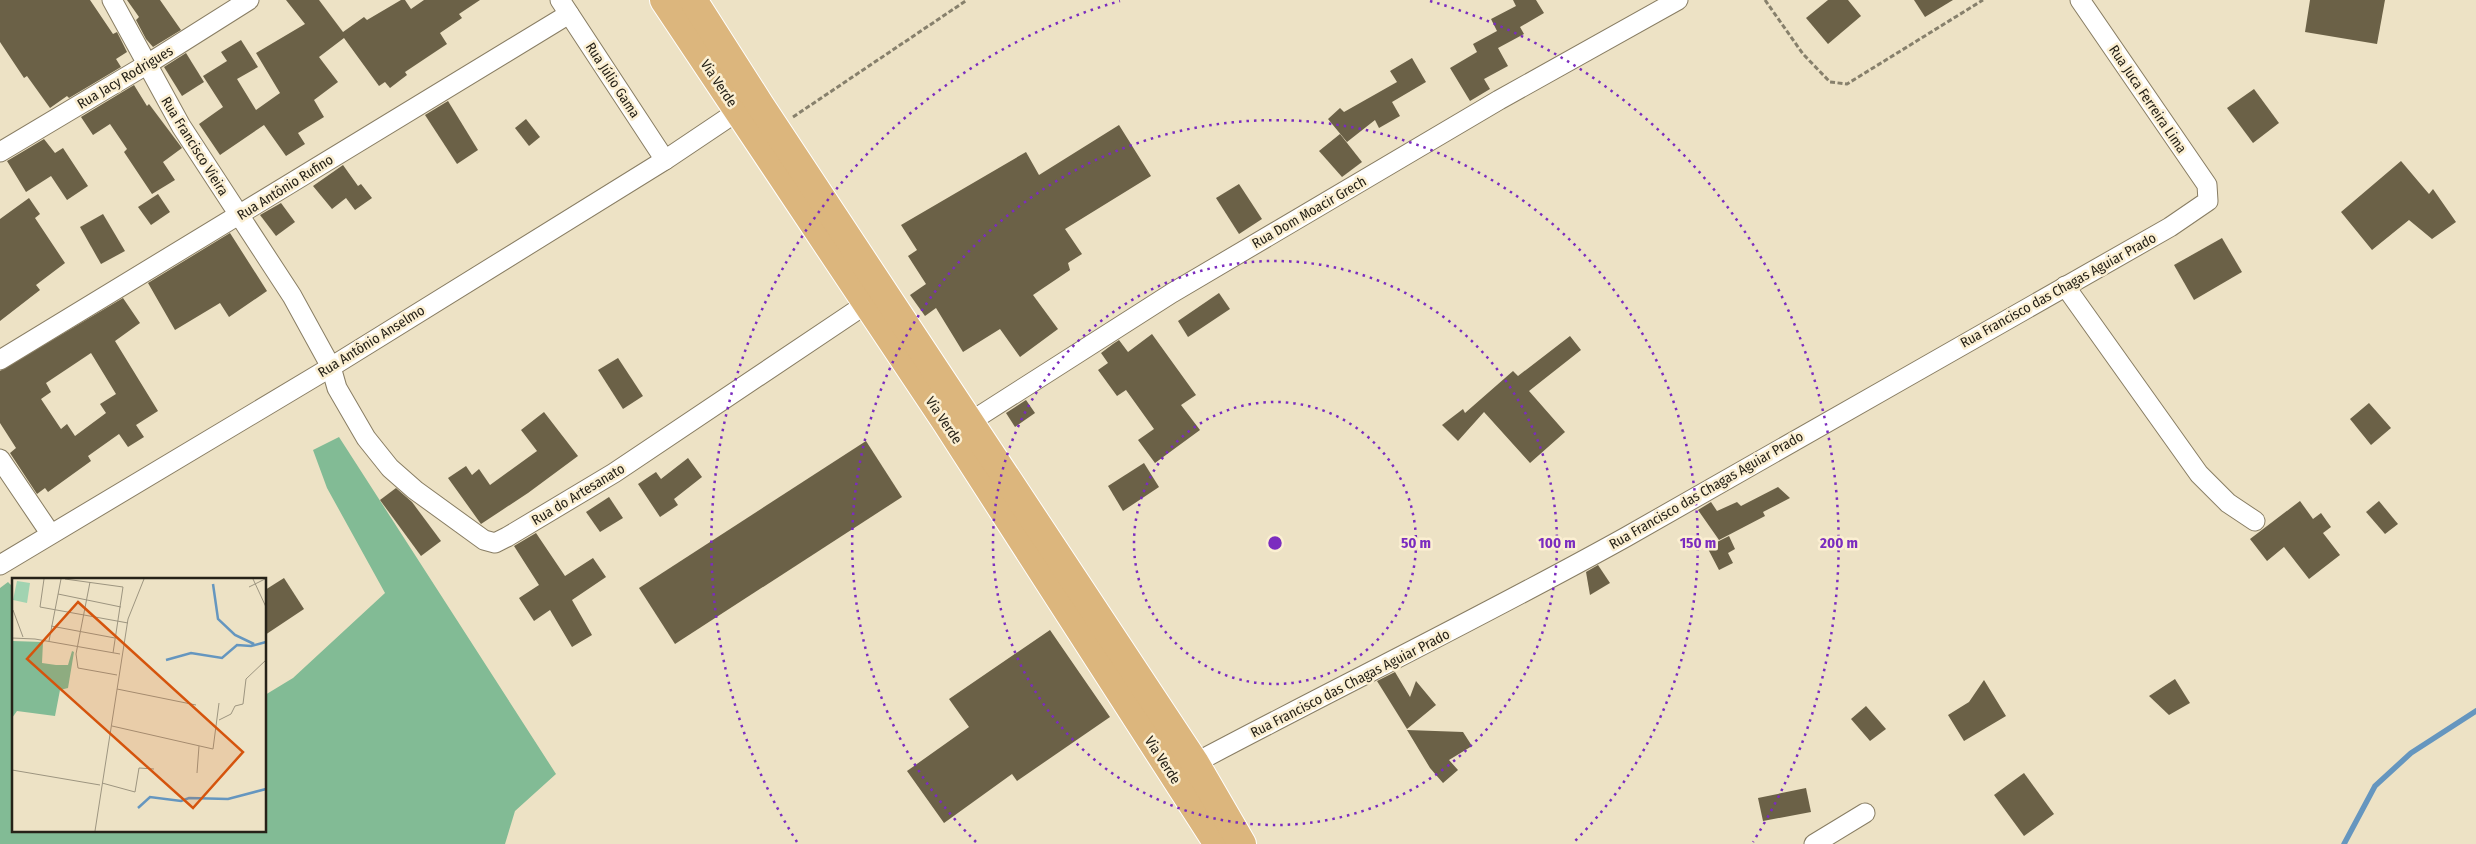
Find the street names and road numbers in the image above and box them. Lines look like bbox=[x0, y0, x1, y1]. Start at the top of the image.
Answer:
street label: Rua Júlio Gama bbox=[582, 39, 643, 121]
street label: Rua Jacy Rodrigues bbox=[74, 42, 176, 113]
street label: Rua Juca Ferreira Lima bbox=[2105, 42, 2190, 157]
street label: Via Verde bbox=[697, 56, 741, 110]
street label: Rua Francisco Vieira bbox=[157, 94, 232, 199]
street label: Rua Antônio Rufino bbox=[234, 151, 336, 224]
street label: Rua Dom Moacir Grech bbox=[1249, 173, 1369, 252]
street label: Rua Francisco das Chagas Aguiar Prado bbox=[1957, 229, 2159, 351]
street label: Rua Antônio Anselmo bbox=[315, 302, 428, 381]
street label: Via Verde bbox=[922, 393, 966, 447]
street label: Rua Francisco das Chagas Aguiar Prado bbox=[1606, 428, 1806, 553]
street label: Rua do Artesanato bbox=[529, 460, 628, 529]
street label: Rua Francisco das Chagas Aguiar Prado bbox=[1248, 626, 1453, 741]
street label: Via Verde bbox=[1141, 733, 1184, 787]

